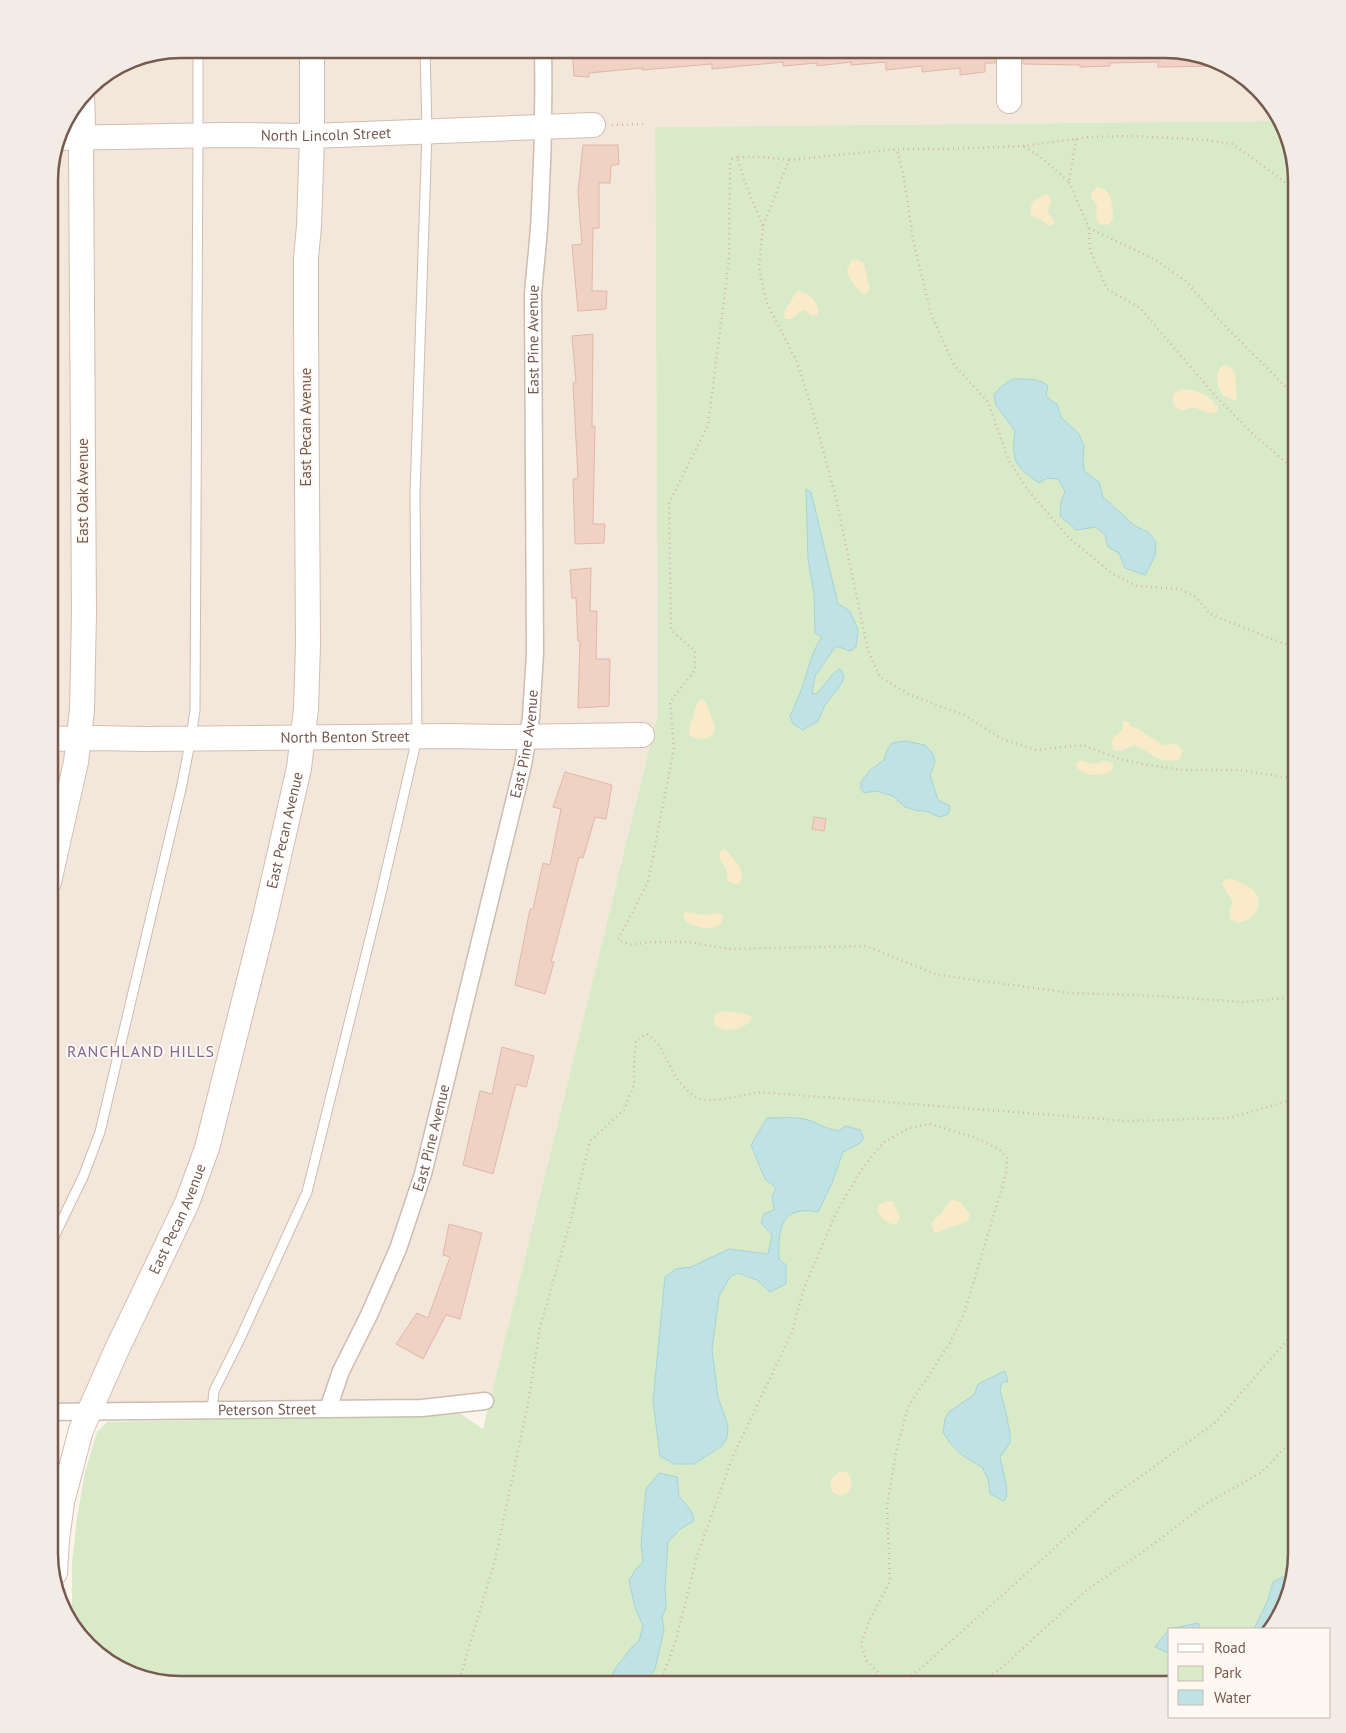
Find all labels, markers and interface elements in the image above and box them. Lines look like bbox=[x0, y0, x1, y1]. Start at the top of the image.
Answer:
street label: North Lincoln Street bbox=[261, 123, 392, 145]
street label: East Pine Avenue bbox=[523, 284, 543, 395]
street label: East Pecan Avenue bbox=[296, 368, 315, 486]
street label: East Oak Avenue bbox=[73, 438, 92, 544]
street label: East Pine Avenue bbox=[505, 689, 542, 800]
street label: North Benton Street bbox=[280, 726, 410, 747]
street label: East Pecan Avenue bbox=[262, 770, 307, 890]
district label: RANCHLAND HILLS bbox=[67, 1041, 215, 1061]
street label: East Pine Avenue bbox=[408, 1082, 454, 1194]
street label: East Pecan Avenue bbox=[144, 1161, 210, 1277]
street label: Peterson Street bbox=[218, 1399, 316, 1419]
legend bbox=[1168, 1628, 1331, 1718]
text: Road bbox=[1214, 1638, 1246, 1657]
text: Park bbox=[1214, 1663, 1242, 1682]
text: Water bbox=[1214, 1688, 1251, 1707]

